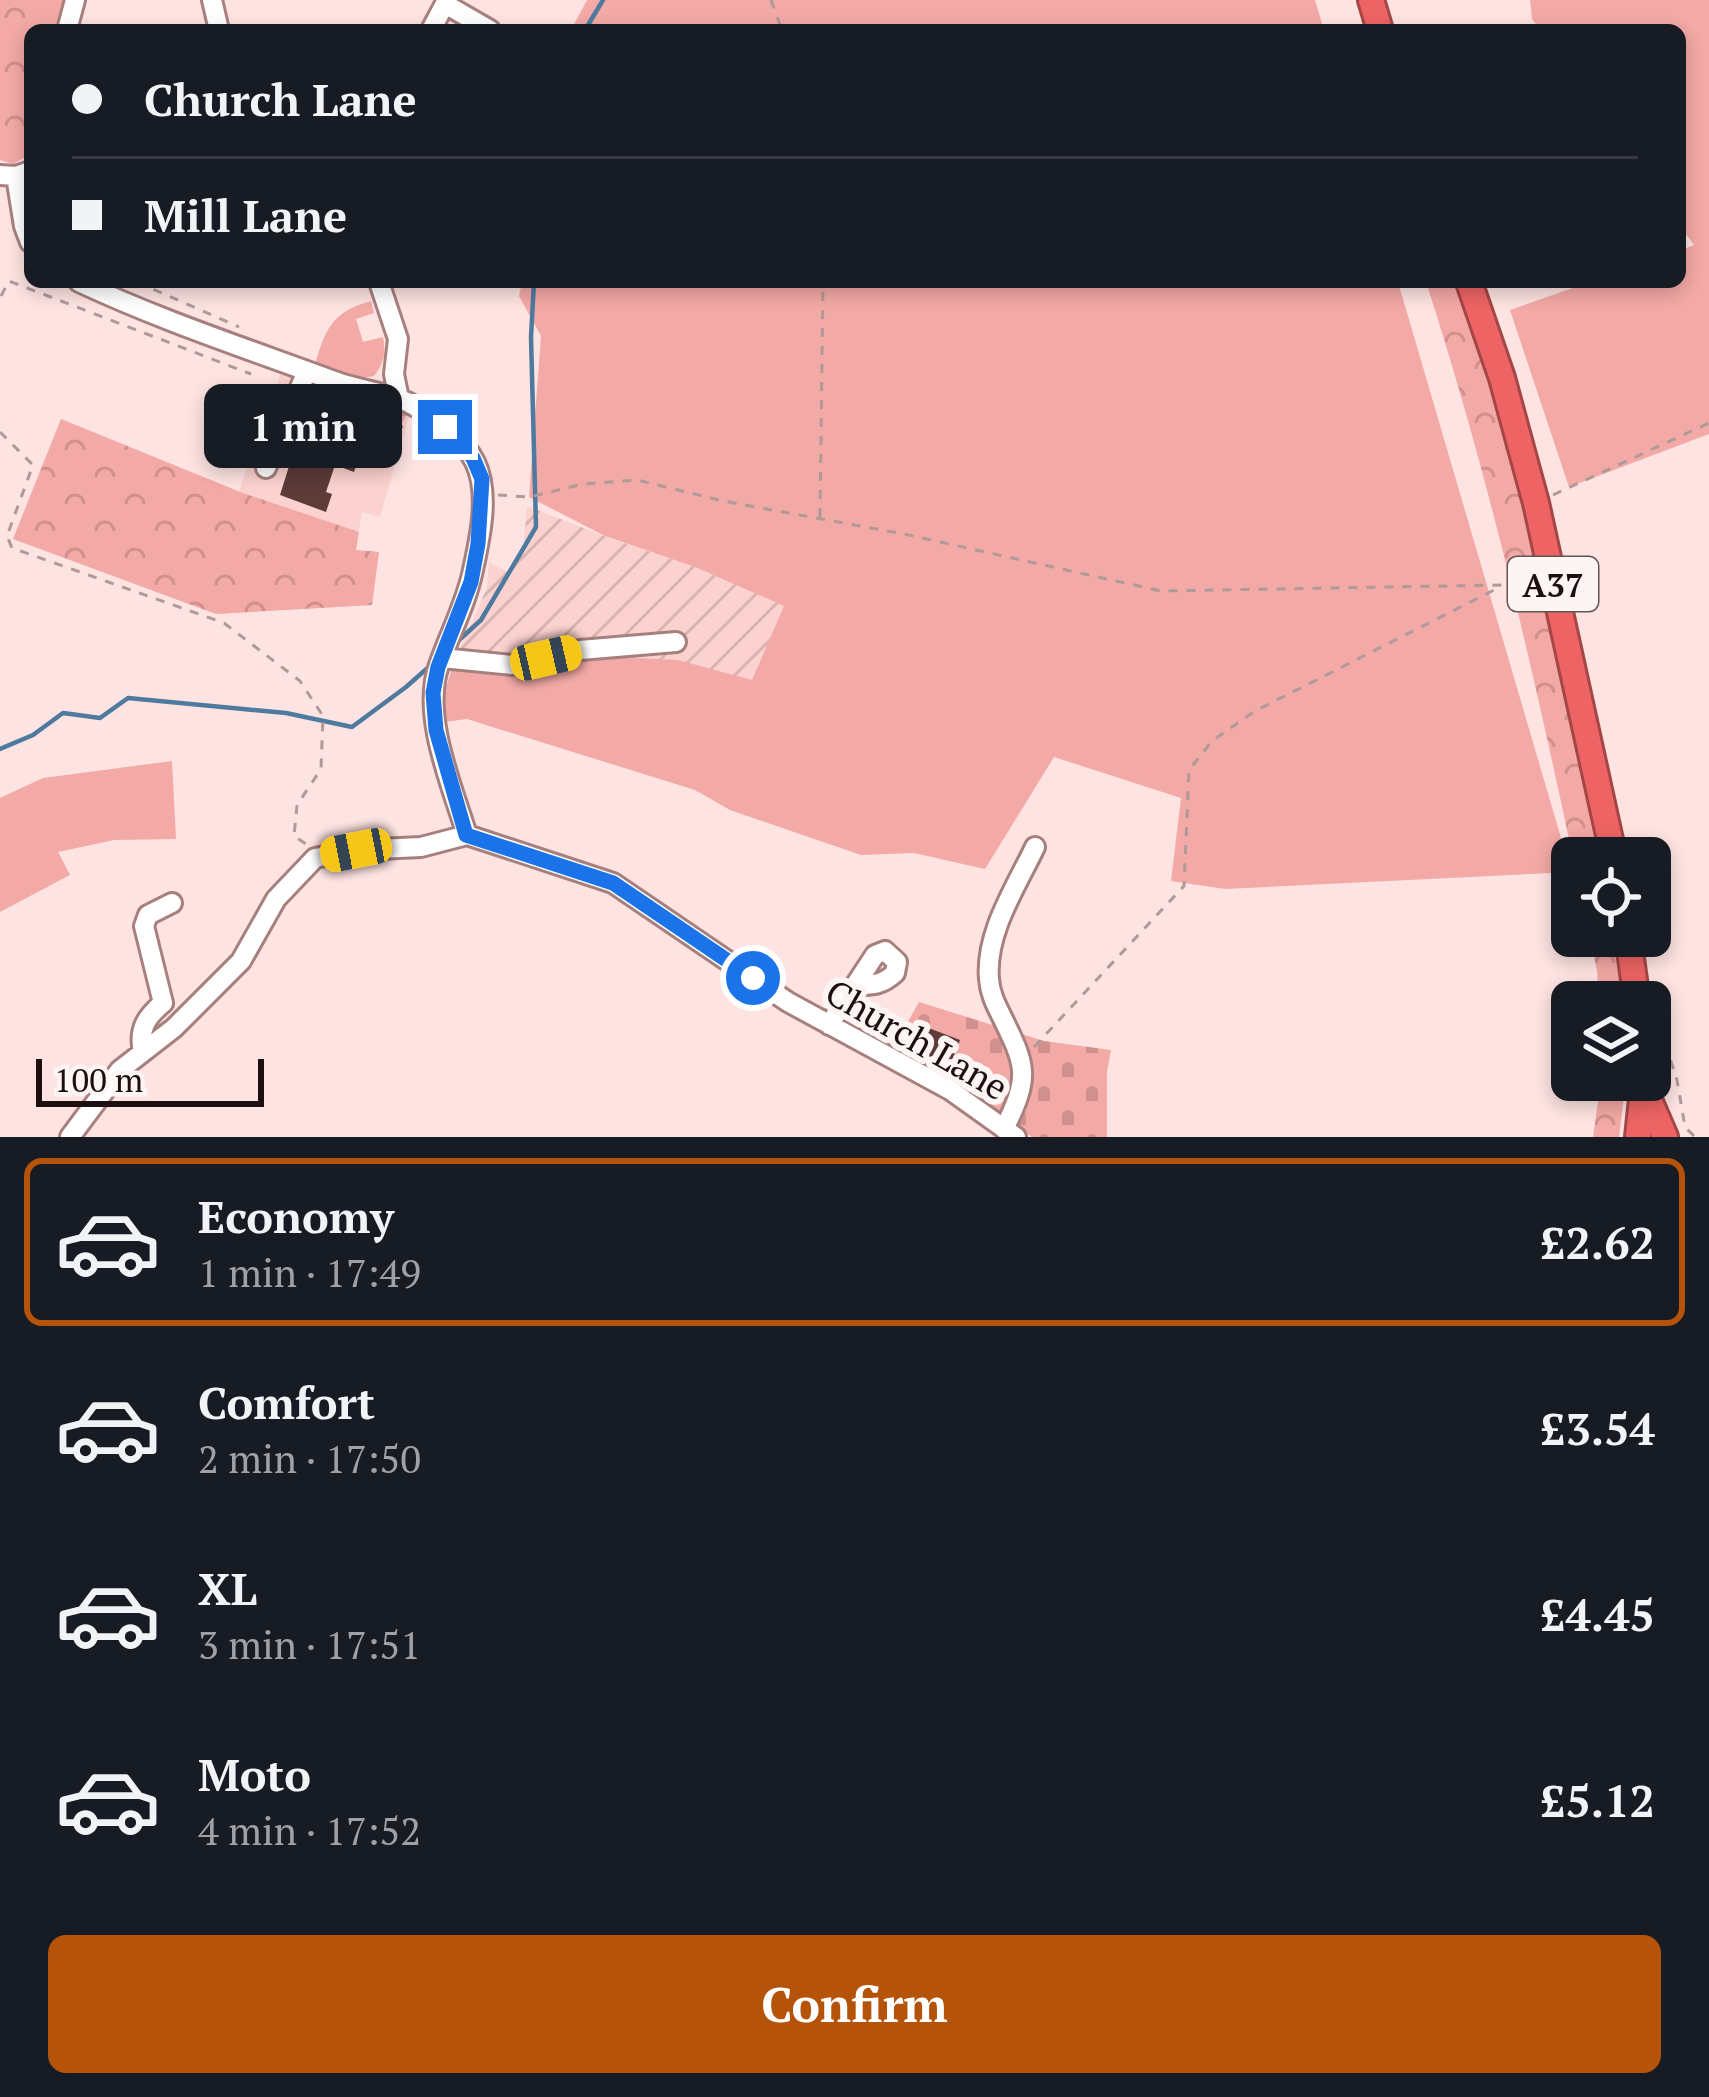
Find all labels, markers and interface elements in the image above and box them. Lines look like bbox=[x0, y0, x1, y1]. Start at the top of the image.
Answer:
text: Church Lane bbox=[144, 69, 417, 129]
text: Mill Lane bbox=[144, 185, 347, 245]
callout: 1 min bbox=[205, 385, 403, 469]
text: 1 min bbox=[250, 400, 356, 452]
route end bbox=[418, 400, 472, 454]
road number: A37 bbox=[1508, 557, 1598, 611]
car bbox=[507, 632, 585, 684]
car bbox=[317, 825, 395, 875]
map controls bbox=[1551, 837, 1671, 1101]
button: locate bbox=[1551, 837, 1671, 957]
route start bbox=[726, 951, 780, 1005]
street label: Church Lane bbox=[817, 968, 1017, 1110]
button: layers bbox=[1551, 981, 1671, 1101]
scale bar bbox=[36, 1053, 264, 1106]
text: 100 m bbox=[54, 1058, 143, 1101]
text: Economy bbox=[198, 1186, 394, 1246]
icon: car bbox=[54, 1188, 162, 1296]
text: £2.62 bbox=[1540, 1212, 1655, 1272]
text: 1 min · 17:49 bbox=[198, 1246, 421, 1298]
text: Comfort bbox=[198, 1372, 375, 1432]
icon: car bbox=[54, 1374, 162, 1482]
text: £3.54 bbox=[1540, 1398, 1655, 1458]
text: 2 min · 17:50 bbox=[198, 1432, 421, 1484]
text: XL bbox=[198, 1558, 257, 1618]
icon: car bbox=[54, 1560, 162, 1668]
text: £4.45 bbox=[1540, 1584, 1655, 1644]
text: 3 min · 17:51 bbox=[198, 1618, 421, 1670]
text: Moto bbox=[198, 1744, 311, 1804]
icon: car bbox=[54, 1746, 162, 1854]
text: £5.12 bbox=[1540, 1770, 1655, 1830]
text: 4 min · 17:52 bbox=[198, 1804, 421, 1856]
button: Confirm bbox=[48, 1935, 1661, 2073]

